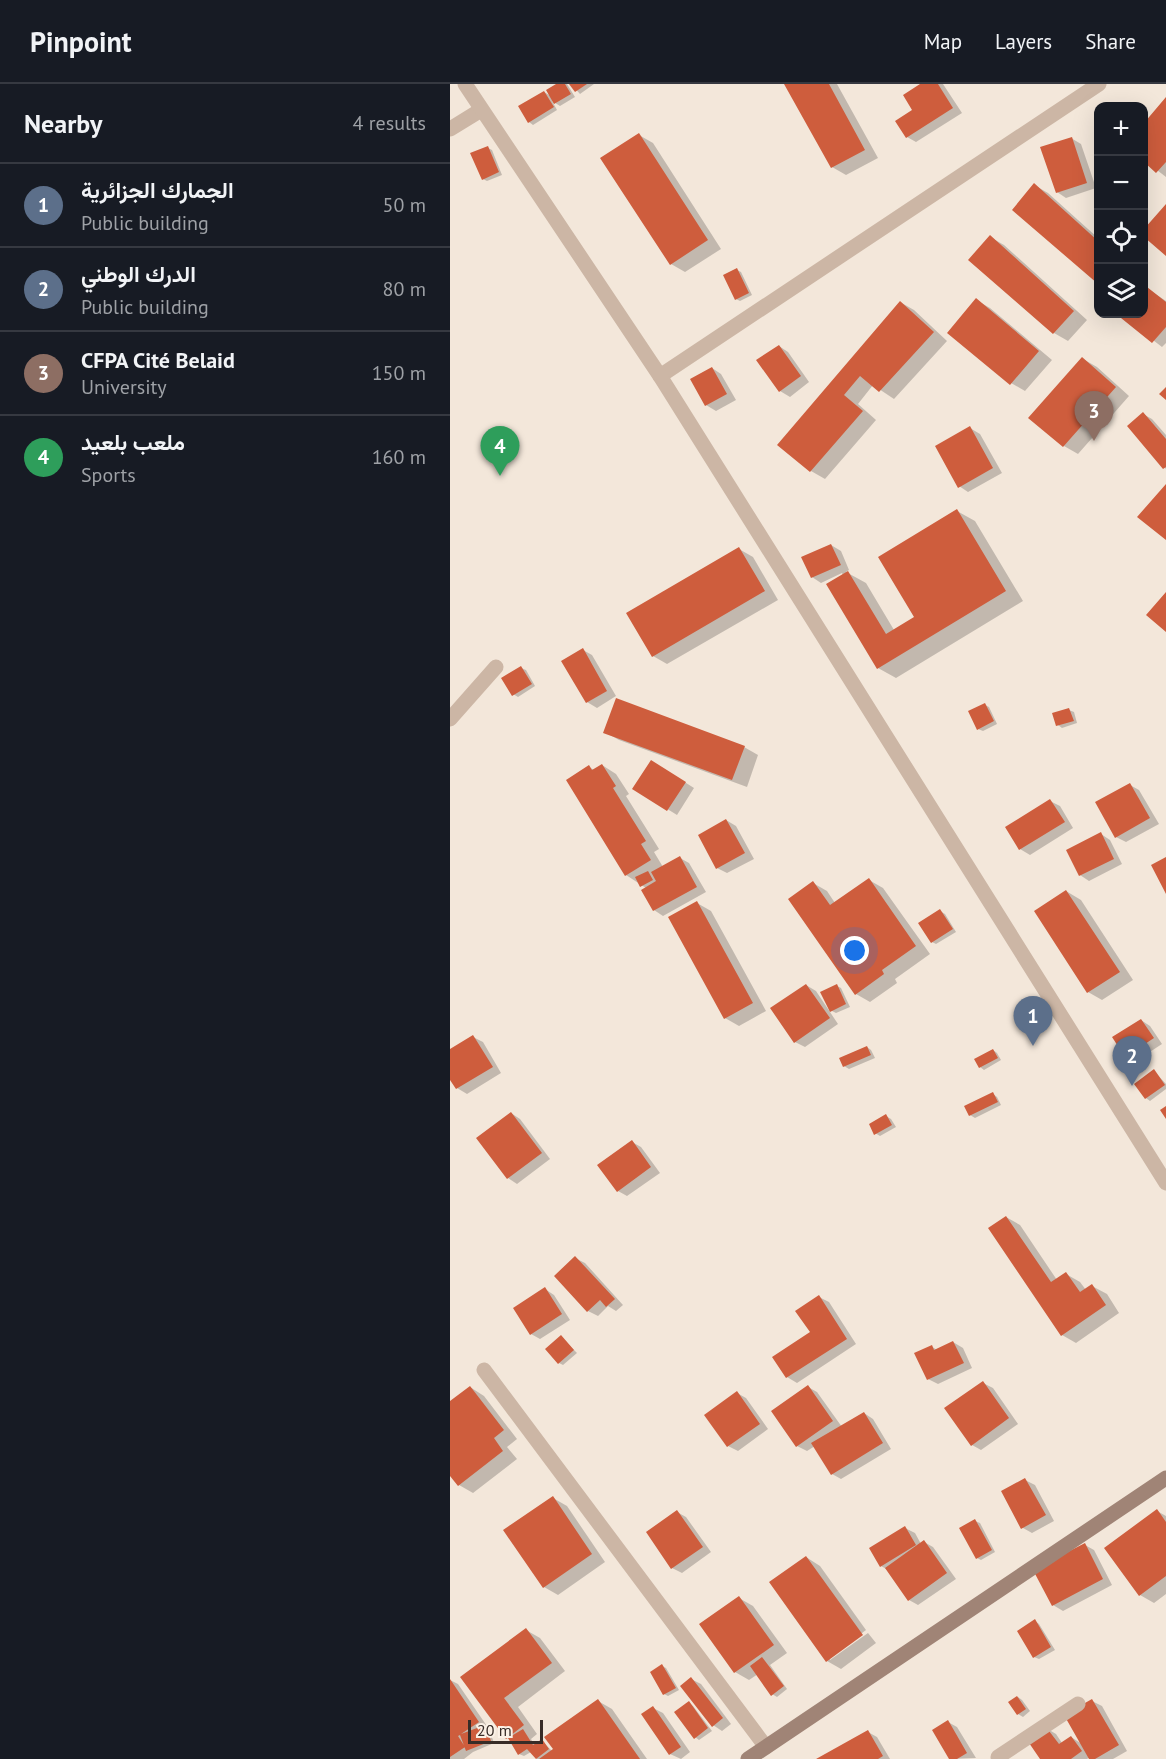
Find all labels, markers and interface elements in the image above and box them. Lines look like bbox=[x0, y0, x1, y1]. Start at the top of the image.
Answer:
text: Pinpoint bbox=[30, 23, 132, 60]
text: Map bbox=[924, 28, 962, 55]
text: Layers bbox=[995, 28, 1052, 55]
text: Share bbox=[1085, 28, 1136, 55]
map controls bbox=[1094, 102, 1148, 318]
button: + bbox=[1094, 102, 1148, 156]
text: Nearby bbox=[24, 107, 102, 140]
text: 4 results bbox=[353, 110, 426, 136]
button: − bbox=[1094, 156, 1148, 210]
text: الجمارك الجزائرية bbox=[81, 176, 234, 204]
text: 1 bbox=[38, 192, 49, 218]
text: 50 m bbox=[383, 192, 426, 218]
text: Public building bbox=[81, 210, 209, 236]
button: locate bbox=[1094, 210, 1148, 264]
text: الدرك الوطني bbox=[81, 260, 196, 288]
button: layers bbox=[1094, 264, 1148, 318]
text: 2 bbox=[38, 276, 49, 302]
text: 80 m bbox=[383, 276, 426, 302]
text: Public building bbox=[81, 294, 209, 320]
text: CFPA Cité Belaid bbox=[81, 346, 235, 374]
text: 3 bbox=[38, 360, 49, 386]
text: 150 m bbox=[372, 360, 426, 386]
text: University bbox=[81, 374, 167, 400]
pin: 3 bbox=[1074, 392, 1114, 441]
pin: 4 bbox=[481, 426, 520, 476]
text: ملعب بلعيد bbox=[81, 428, 185, 456]
text: 4 bbox=[38, 444, 49, 470]
text: 160 m bbox=[372, 444, 426, 470]
text: Sports bbox=[81, 462, 136, 488]
your location bbox=[840, 936, 869, 965]
pin: 1 bbox=[1014, 996, 1052, 1046]
pin: 2 bbox=[1112, 1036, 1152, 1086]
scale bar bbox=[468, 1717, 543, 1744]
text: 20 m bbox=[477, 1720, 512, 1740]

